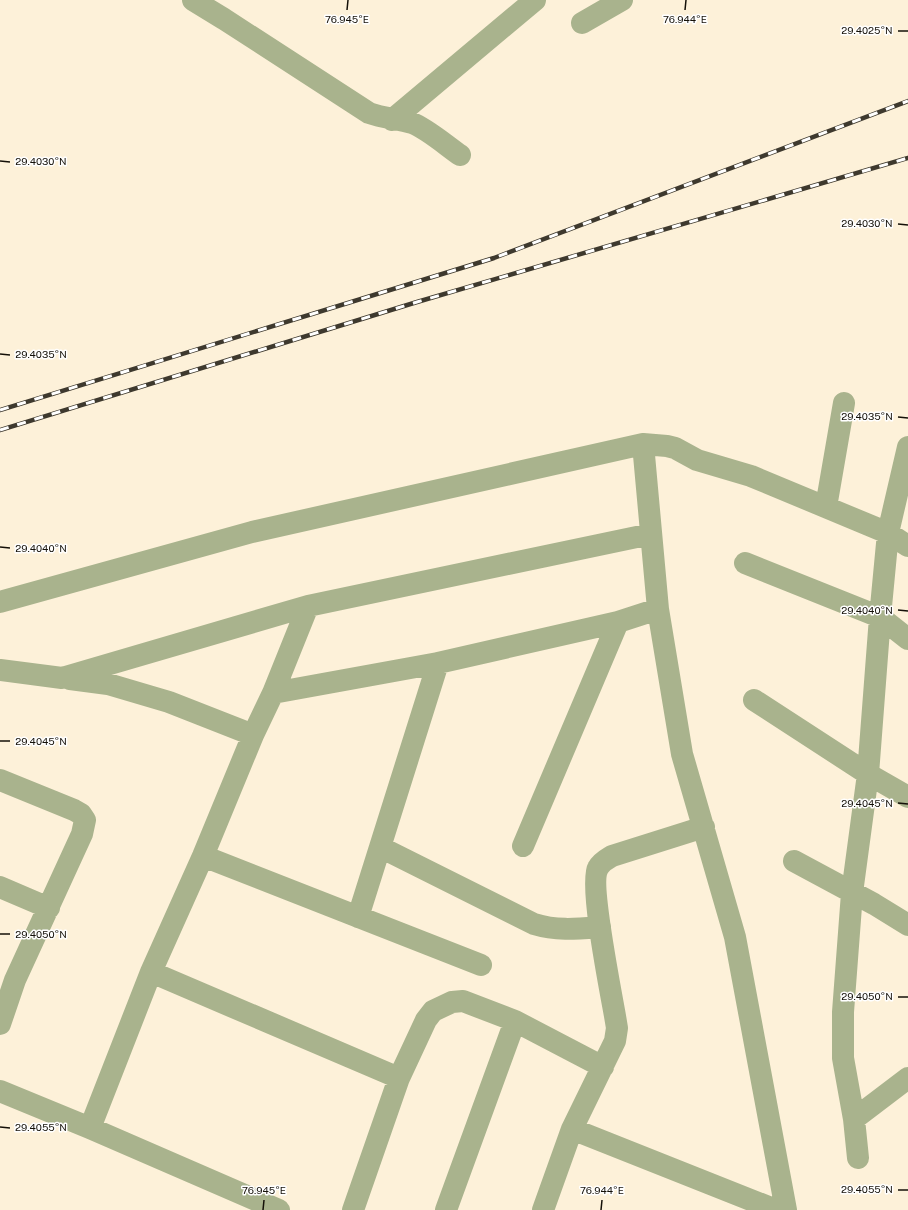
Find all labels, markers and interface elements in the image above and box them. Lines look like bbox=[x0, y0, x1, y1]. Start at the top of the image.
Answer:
text: 76.945°E bbox=[325, 13, 369, 25]
text: 76.944°E bbox=[663, 13, 707, 25]
text: 29.4025°N bbox=[841, 24, 893, 36]
text: 29.4030°N bbox=[15, 155, 67, 167]
text: 29.4030°N bbox=[841, 217, 893, 229]
text: 29.4035°N bbox=[15, 348, 67, 360]
text: 29.4035°N bbox=[841, 410, 893, 422]
text: 29.4040°N bbox=[15, 542, 67, 554]
text: 29.4040°N bbox=[841, 604, 893, 616]
text: 29.4045°N bbox=[15, 735, 67, 747]
text: 29.4045°N bbox=[841, 797, 893, 809]
text: 29.4050°N bbox=[15, 928, 67, 940]
text: 29.4050°N bbox=[841, 990, 893, 1002]
text: 29.4055°N bbox=[15, 1121, 67, 1133]
text: 29.4055°N bbox=[841, 1183, 893, 1195]
text: 76.945°E bbox=[242, 1184, 286, 1196]
text: 76.944°E bbox=[580, 1184, 624, 1196]

